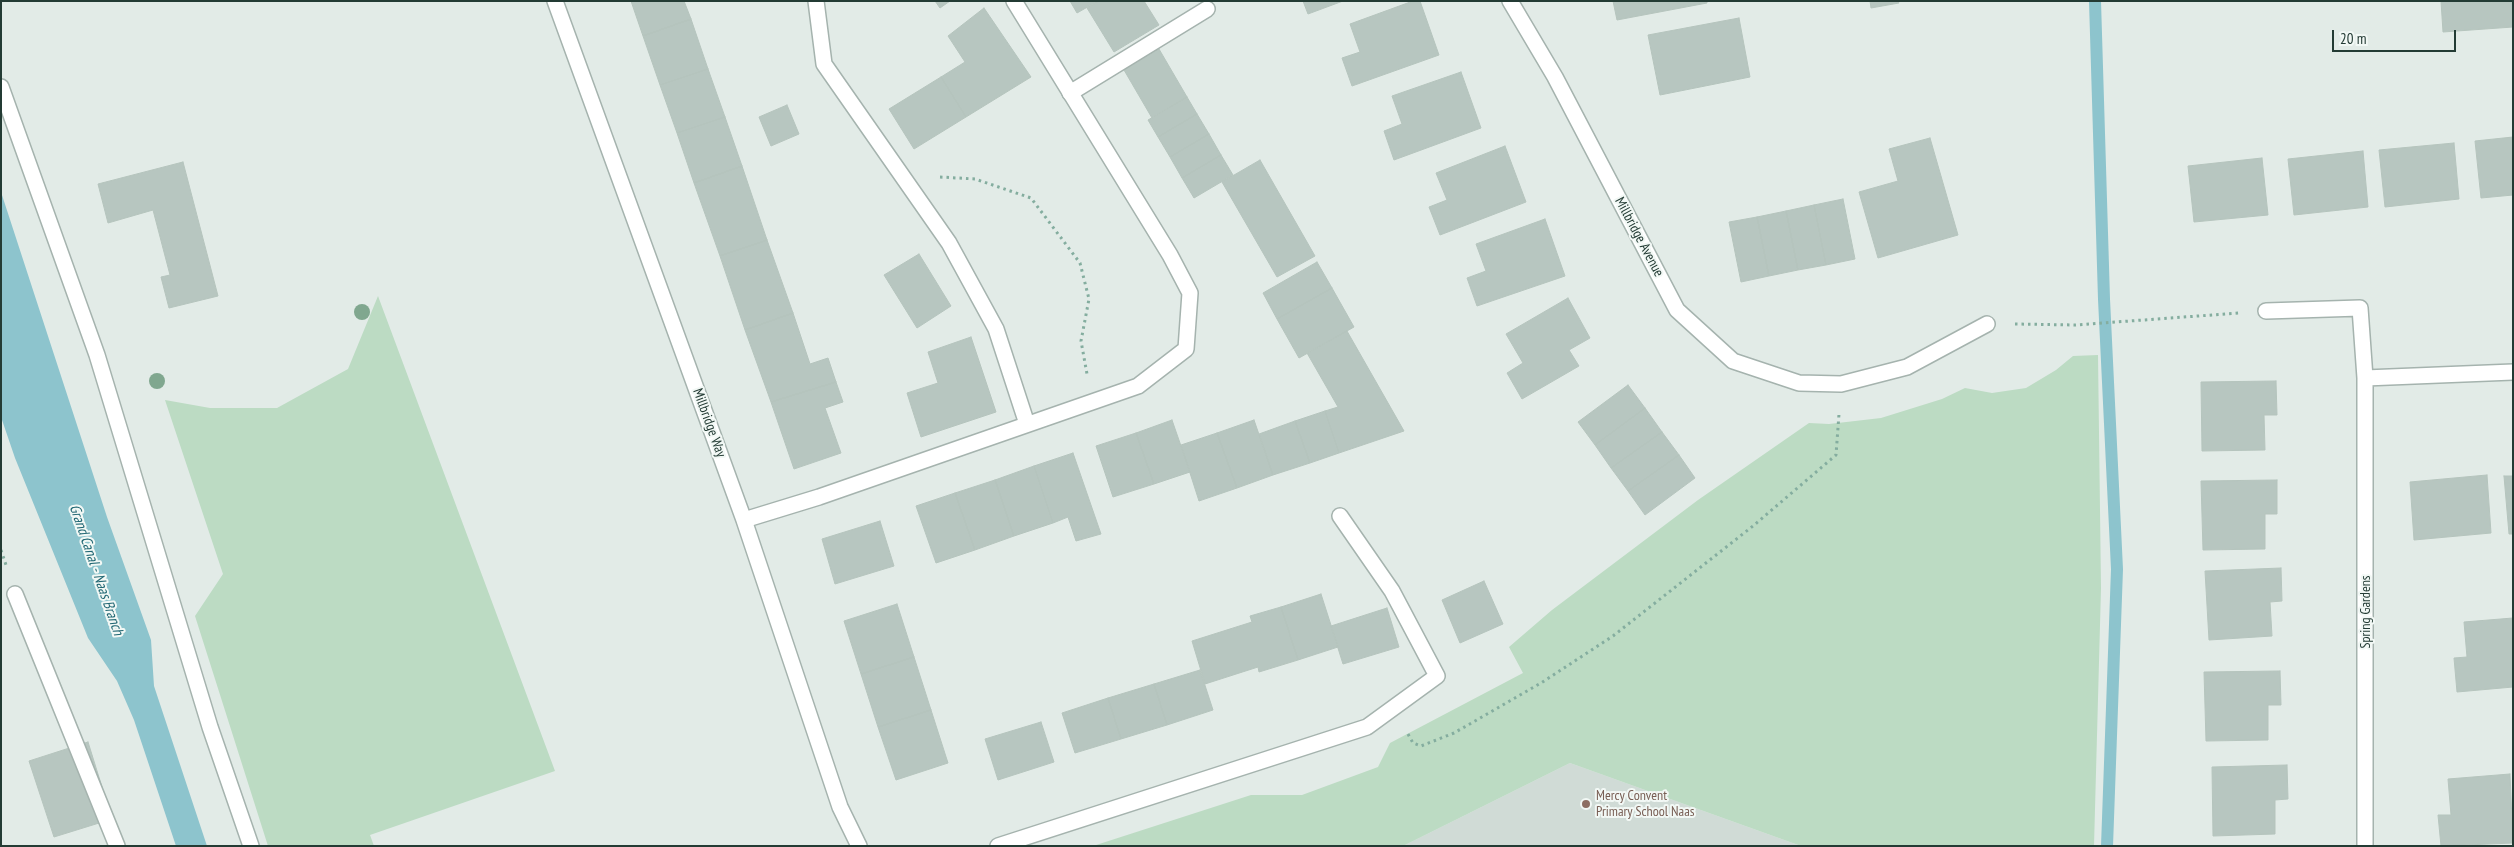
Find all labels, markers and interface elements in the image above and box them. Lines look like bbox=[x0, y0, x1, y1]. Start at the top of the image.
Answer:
scale bar bbox=[2334, 20, 2458, 52]
text: 20 m bbox=[2340, 29, 2366, 48]
street label: Millbridge Avenue bbox=[1611, 194, 1667, 280]
street label: Millbridge Way bbox=[689, 386, 729, 460]
water label: Grand Canal - Naas Branch bbox=[65, 502, 127, 638]
street label: Spring Gardens bbox=[2358, 575, 2374, 649]
place label: Mercy Convent Primary School Naas bbox=[1596, 788, 1695, 820]
marker: Mercy Convent Primary School Naas bbox=[1580, 798, 1592, 810]

